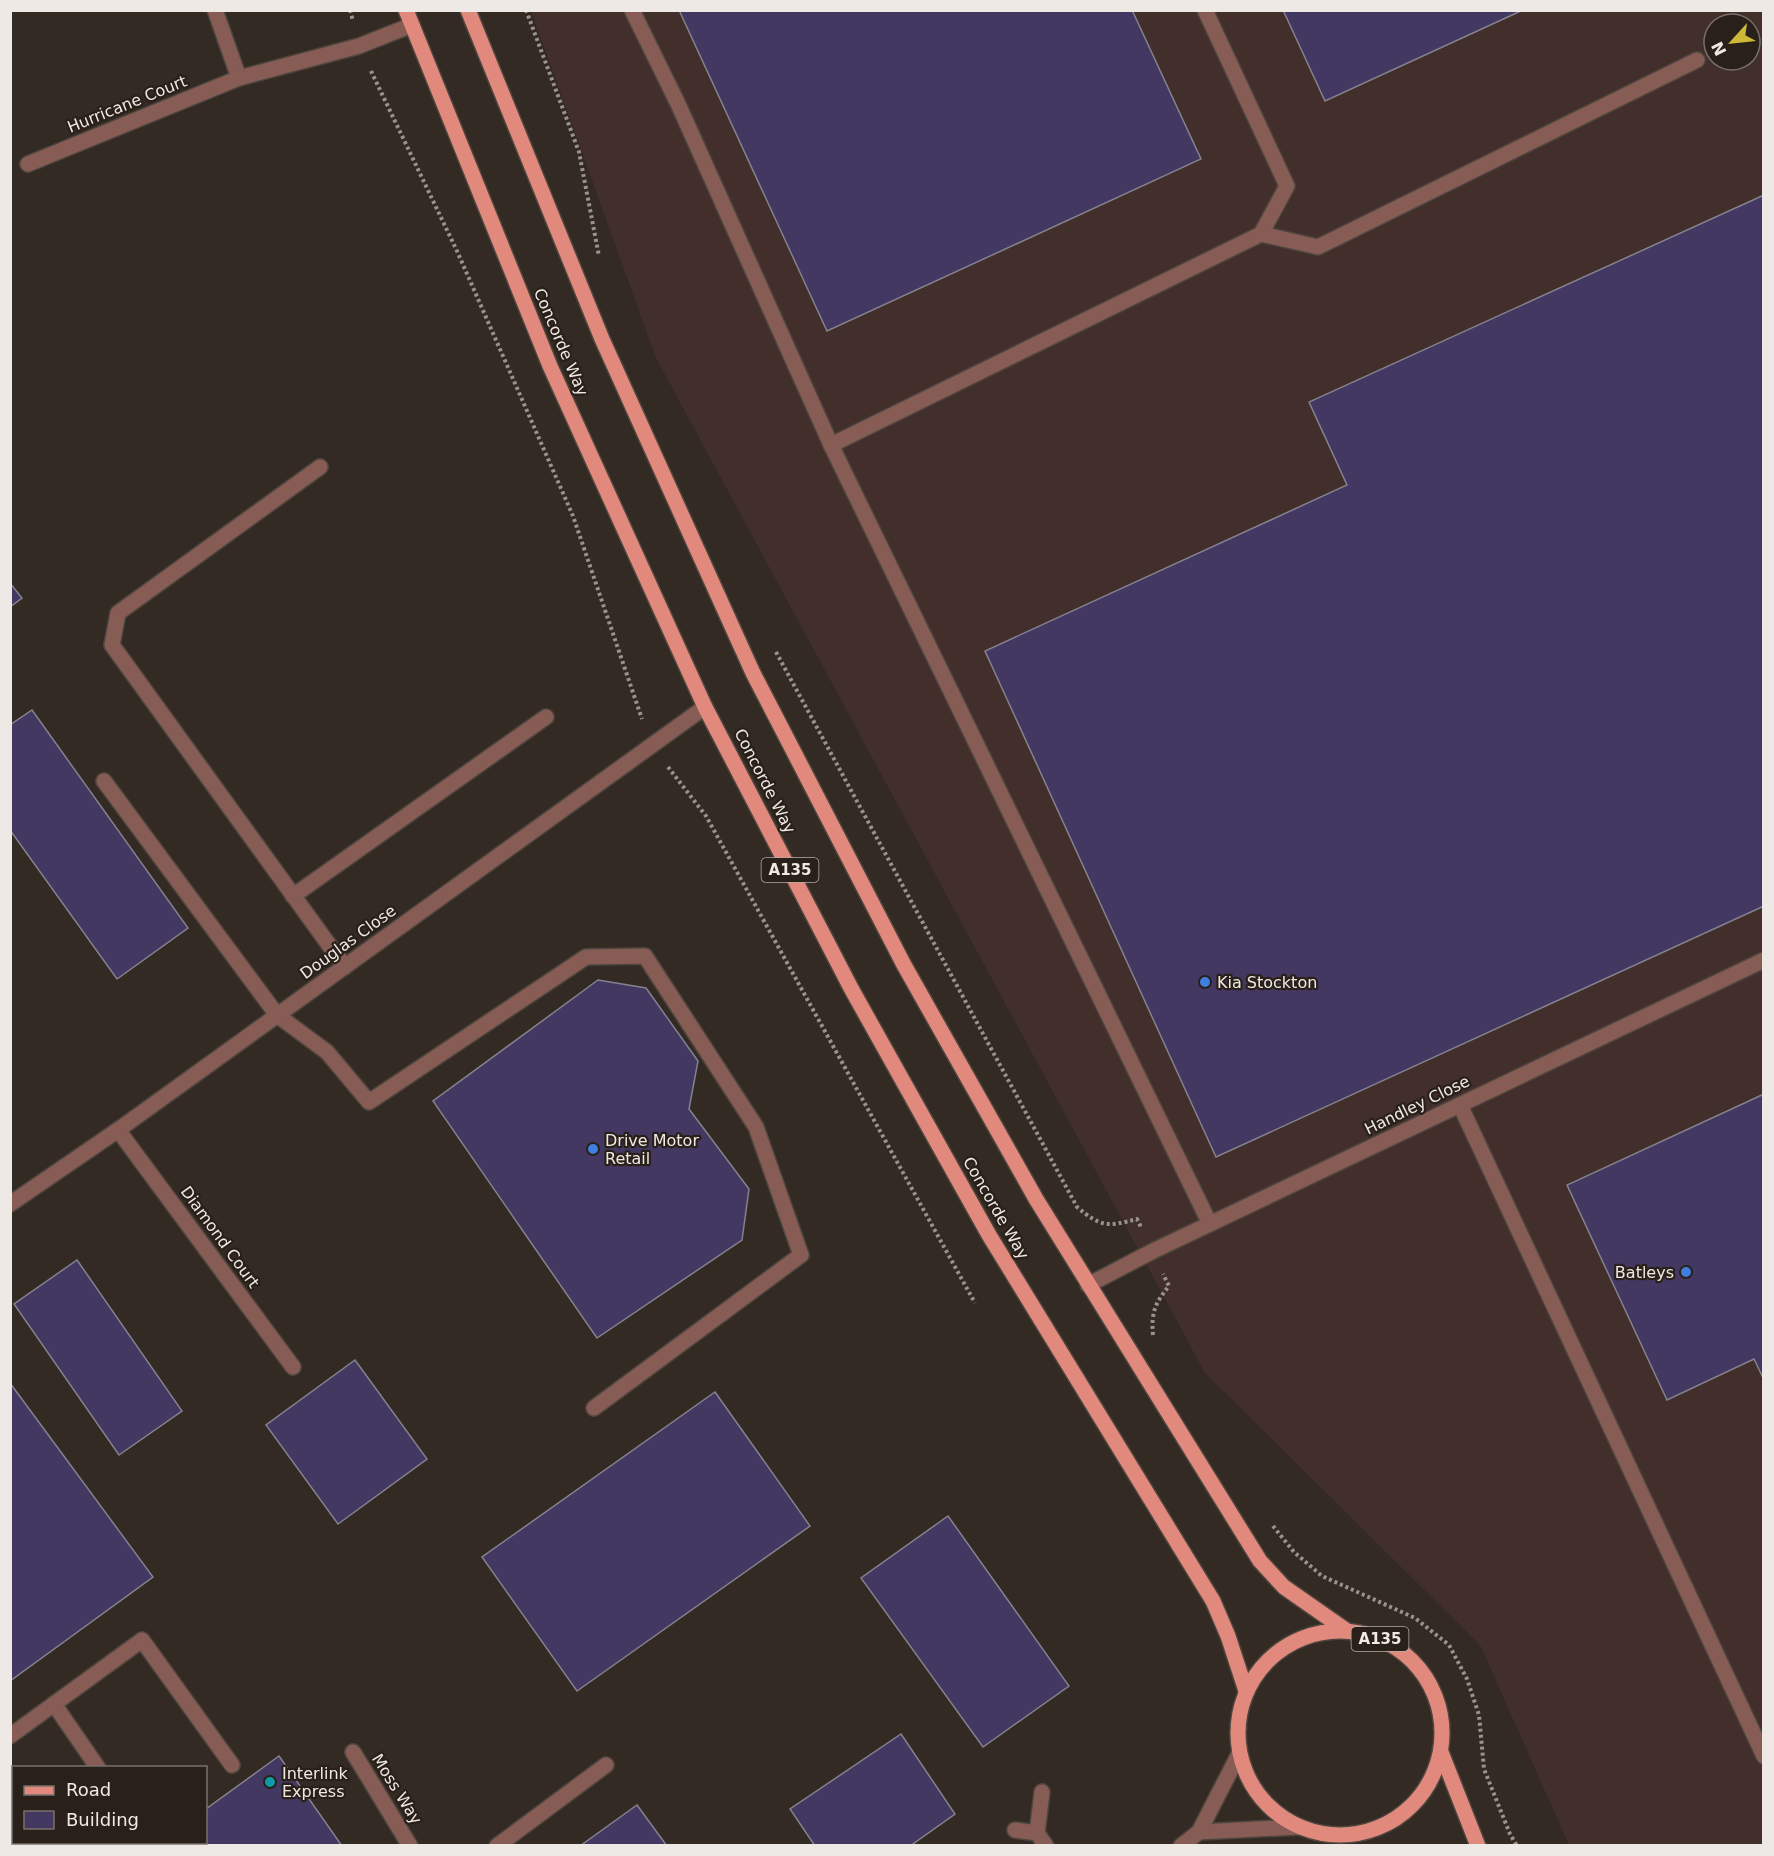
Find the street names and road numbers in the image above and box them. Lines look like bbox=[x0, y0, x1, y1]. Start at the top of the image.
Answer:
street label: Hurricane Court bbox=[65, 71, 189, 137]
street label: Concorde Way bbox=[530, 285, 592, 399]
street label: Concorde Way bbox=[730, 725, 800, 837]
road number: A135 bbox=[762, 858, 818, 882]
street label: Douglas Close bbox=[296, 901, 400, 983]
street label: Handley Close bbox=[1361, 1071, 1473, 1139]
street label: Concorde Way bbox=[959, 1153, 1033, 1263]
street label: Diamond Court bbox=[177, 1182, 263, 1292]
road number: A135 bbox=[1352, 1627, 1408, 1651]
street label: Moss Way bbox=[368, 1750, 426, 1828]

